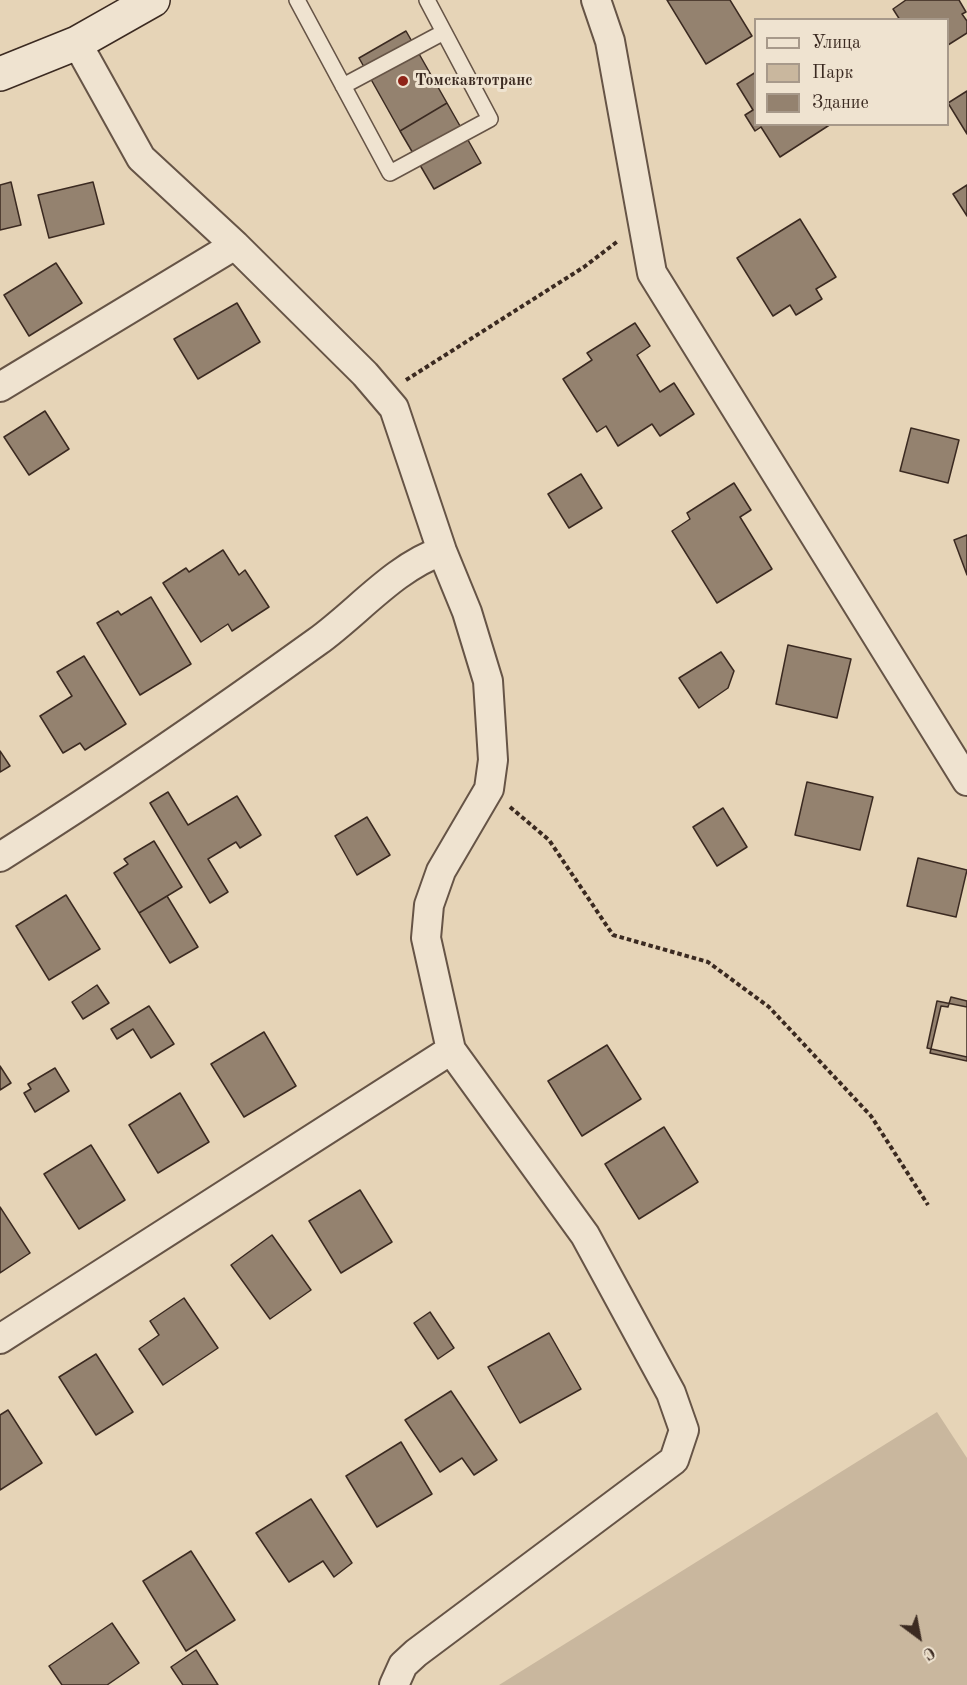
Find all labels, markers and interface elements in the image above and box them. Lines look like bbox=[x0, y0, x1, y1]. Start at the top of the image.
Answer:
legend bbox=[754, 18, 949, 126]
text: Улица bbox=[812, 34, 861, 52]
text: Парк bbox=[812, 64, 853, 82]
place label: Томскавтотранс bbox=[415, 71, 533, 91]
marker: Томскавтотранс bbox=[396, 74, 410, 88]
text: Здание bbox=[812, 94, 869, 112]
north arrow bbox=[889, 1607, 949, 1667]
text: С bbox=[920, 1643, 937, 1662]

